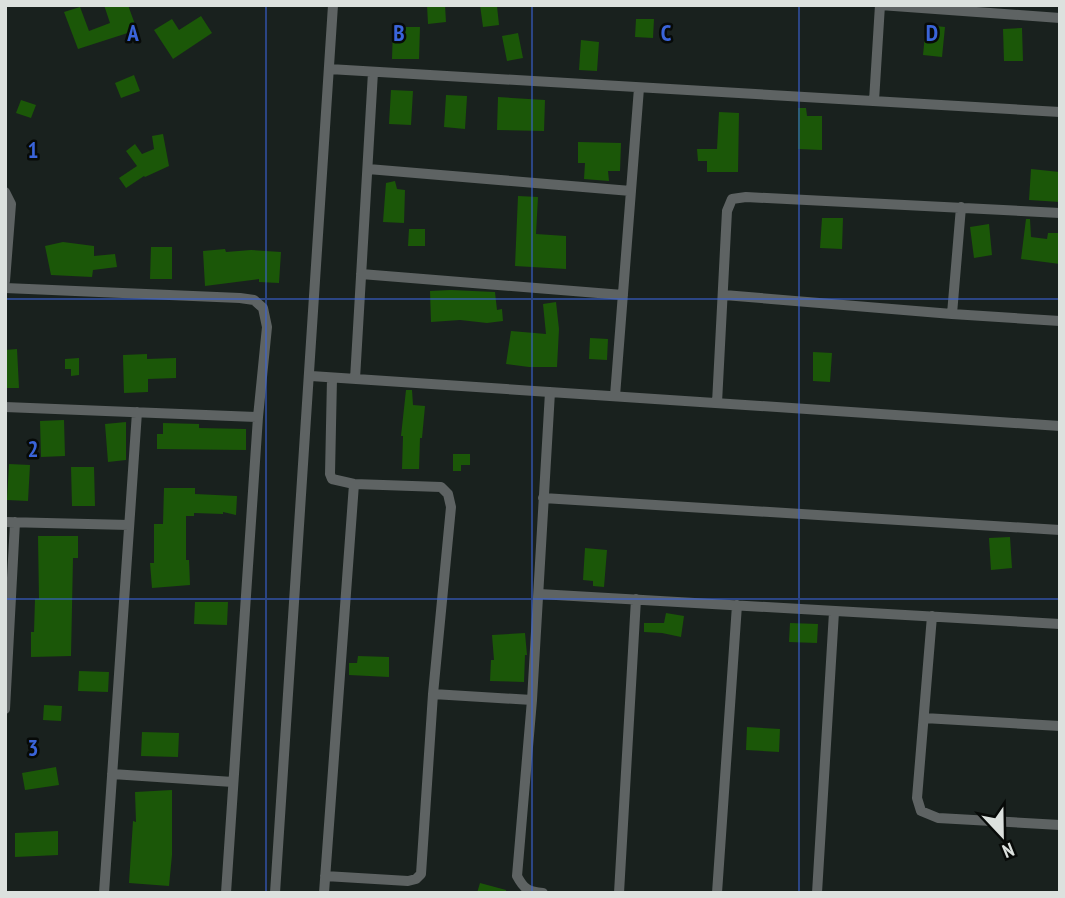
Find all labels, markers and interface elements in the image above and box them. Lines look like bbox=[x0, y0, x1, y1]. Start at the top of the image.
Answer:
text: A bbox=[126, 18, 139, 47]
text: B bbox=[393, 18, 405, 47]
text: C bbox=[661, 18, 672, 47]
text: D bbox=[926, 18, 938, 47]
text: 1 bbox=[28, 135, 39, 164]
text: 2 bbox=[28, 434, 39, 463]
text: 3 bbox=[28, 733, 39, 762]
north arrow bbox=[967, 800, 1037, 870]
text: N bbox=[999, 838, 1018, 864]

